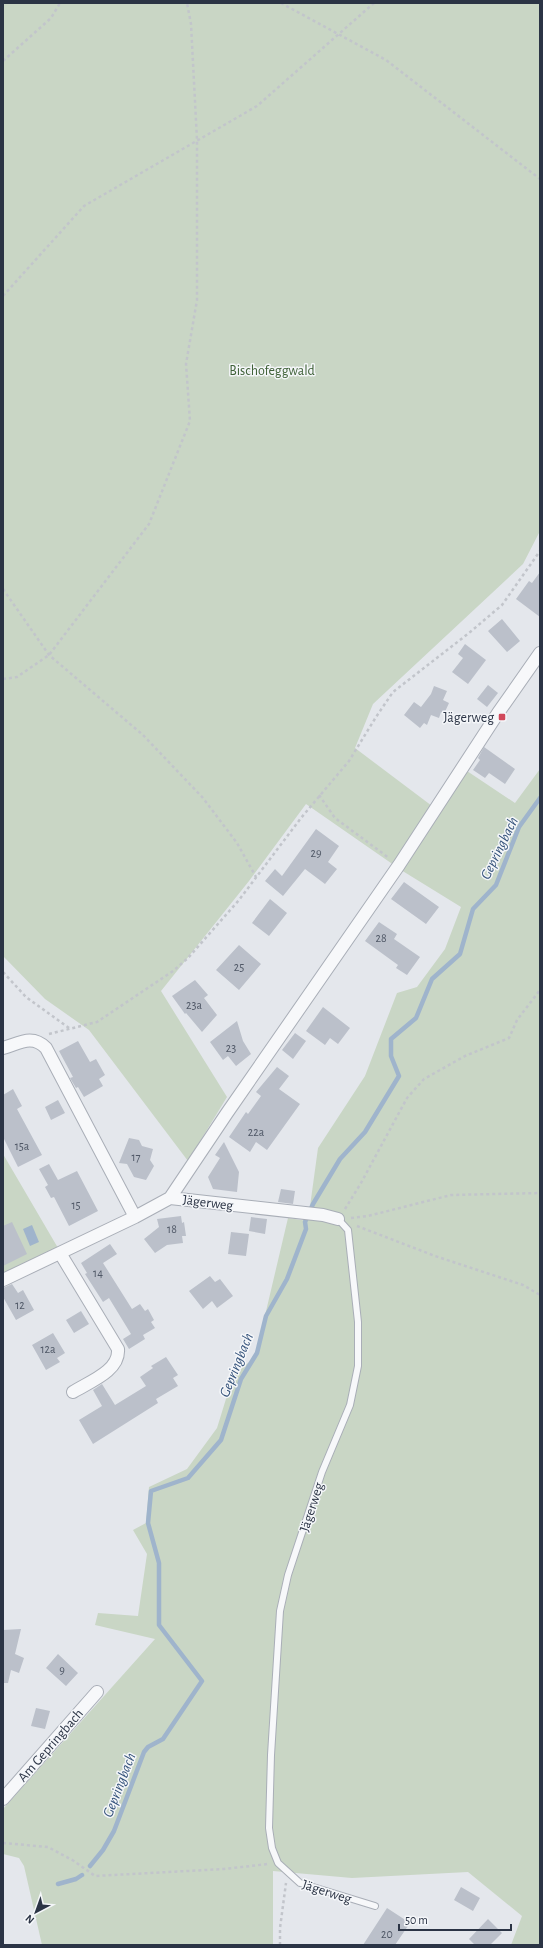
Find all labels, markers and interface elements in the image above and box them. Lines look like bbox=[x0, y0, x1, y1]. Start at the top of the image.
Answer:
park label: Bischofeggwald bbox=[229, 364, 315, 378]
place label: Jägerweg bbox=[443, 711, 494, 725]
marker: Jägerweg bbox=[497, 712, 507, 722]
water label: Gepringbach bbox=[478, 815, 521, 882]
house number: 29 bbox=[310, 847, 322, 859]
house number: 28 bbox=[375, 932, 387, 944]
house number: 25 bbox=[234, 961, 244, 973]
house number: 23a bbox=[186, 999, 202, 1011]
house number: 23 bbox=[226, 1042, 236, 1054]
house number: 22a bbox=[248, 1126, 265, 1138]
house number: 15a bbox=[15, 1140, 30, 1152]
house number: 17 bbox=[131, 1151, 141, 1163]
street label: Jägerweg bbox=[182, 1193, 234, 1213]
house number: 15 bbox=[71, 1199, 81, 1211]
house number: 18 bbox=[167, 1223, 177, 1235]
house number: 14 bbox=[93, 1267, 103, 1279]
house number: 12 bbox=[15, 1299, 25, 1311]
water label: Gepringbach bbox=[217, 1331, 256, 1399]
house number: 12a bbox=[40, 1343, 56, 1355]
street label: Jägerweg bbox=[297, 1481, 327, 1534]
house number: 9 bbox=[59, 1664, 65, 1676]
street label: Am Gepringbach bbox=[16, 1707, 86, 1785]
water label: Gepringbach bbox=[100, 1751, 139, 1819]
street label: Jägerweg bbox=[300, 1877, 353, 1907]
north arrow bbox=[16, 1892, 56, 1932]
scale bar bbox=[399, 1906, 511, 1932]
text: N bbox=[23, 1913, 36, 1926]
text: 50 m bbox=[405, 1914, 428, 1926]
house number: 20 bbox=[381, 1928, 393, 1940]

